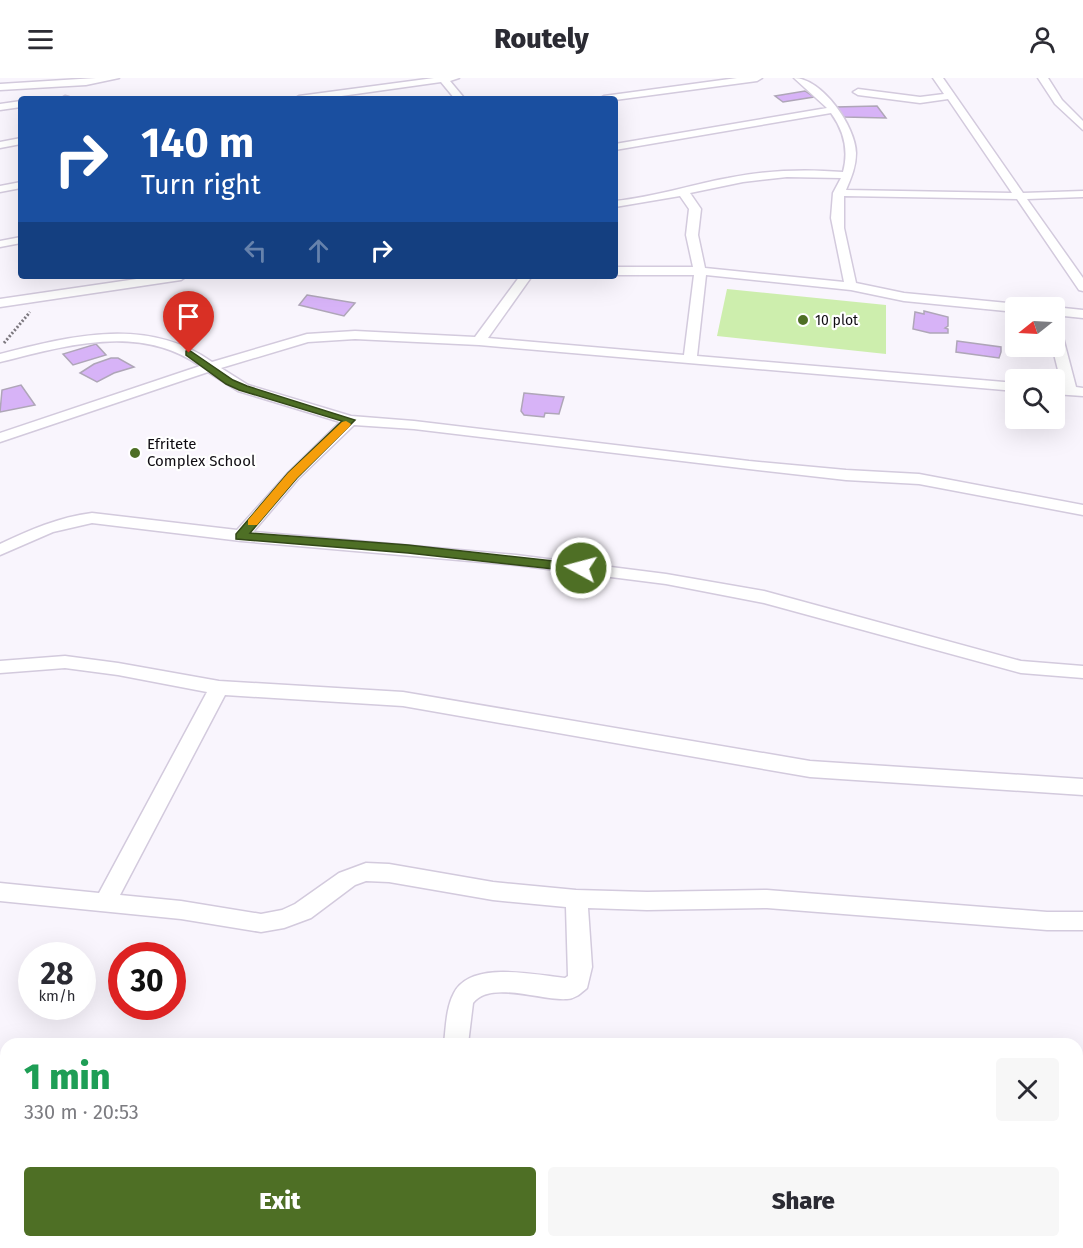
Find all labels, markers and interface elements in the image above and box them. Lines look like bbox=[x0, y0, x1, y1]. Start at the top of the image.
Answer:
icon: menu bbox=[24, 23, 57, 56]
text: Routely bbox=[494, 23, 589, 55]
icon: person bbox=[1026, 23, 1059, 56]
text: 140 m bbox=[141, 118, 254, 168]
icon: right bbox=[42, 120, 120, 198]
text: Turn right bbox=[141, 169, 261, 201]
icon: left bbox=[239, 234, 272, 267]
icon: ahead bbox=[302, 234, 335, 267]
icon: right bbox=[365, 234, 398, 267]
pin bbox=[163, 291, 214, 353]
north arrow bbox=[1005, 297, 1065, 357]
map controls bbox=[1005, 297, 1065, 429]
icon: arrive bbox=[172, 300, 205, 333]
place label: 10 plot bbox=[815, 312, 859, 329]
marker: 10 plot bbox=[796, 313, 810, 327]
button: search bbox=[1005, 369, 1065, 429]
place label: Efritete Complex School bbox=[147, 435, 256, 470]
marker: Efritete Complex School bbox=[128, 446, 142, 460]
position arrow bbox=[549, 536, 613, 600]
speed limit sign: 30 bbox=[108, 942, 186, 1020]
text: 28 bbox=[41, 956, 73, 992]
text: km/h bbox=[38, 987, 76, 1005]
text: 1 min bbox=[24, 1055, 110, 1099]
button: close bbox=[996, 1058, 1059, 1121]
text: 330 m · 20:53 bbox=[24, 1100, 139, 1124]
button: Exit bbox=[24, 1167, 536, 1236]
button: Share bbox=[548, 1167, 1059, 1236]

